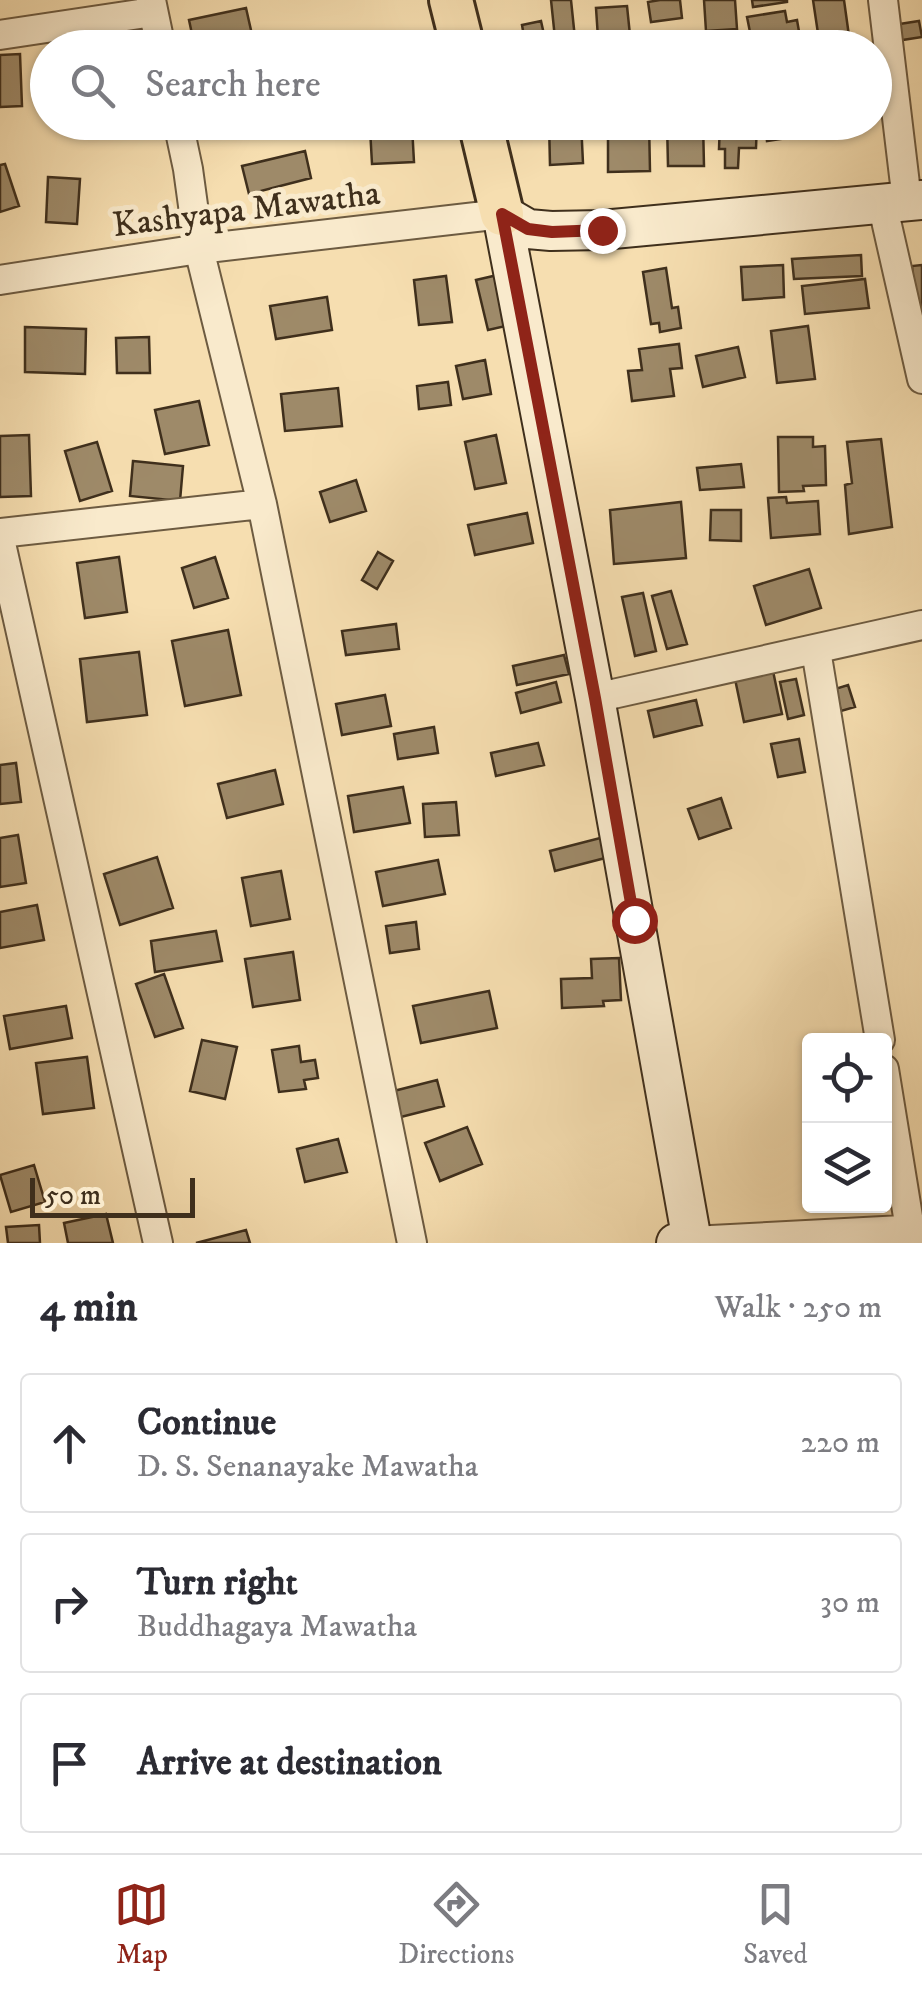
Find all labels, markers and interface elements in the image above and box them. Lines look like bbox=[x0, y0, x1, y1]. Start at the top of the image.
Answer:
search box bbox=[30, 30, 892, 140]
icon: search bbox=[65, 58, 120, 113]
text: Search here bbox=[145, 61, 321, 109]
street label: Kashyapa Mawatha bbox=[110, 172, 383, 248]
route end bbox=[580, 208, 626, 254]
route start bbox=[612, 898, 658, 944]
map controls bbox=[802, 1033, 892, 1213]
button: locate bbox=[802, 1033, 892, 1123]
button: layers bbox=[802, 1123, 892, 1213]
scale bar bbox=[30, 1173, 195, 1218]
text: 50 m bbox=[45, 1178, 101, 1213]
text: 4 min bbox=[40, 1282, 138, 1334]
text: Walk · 250 m bbox=[715, 1288, 882, 1328]
text: Continue bbox=[137, 1399, 276, 1447]
icon: ahead bbox=[42, 1416, 97, 1471]
text: 220 m bbox=[800, 1423, 880, 1463]
text: D. S. Senanayake Mawatha bbox=[137, 1447, 478, 1487]
text: Turn right bbox=[137, 1559, 298, 1607]
icon: right bbox=[42, 1576, 97, 1631]
text: 30 m bbox=[820, 1583, 880, 1623]
text: Buddhagaya Mawatha bbox=[137, 1607, 417, 1647]
icon: arrive bbox=[42, 1736, 97, 1791]
text: Arrive at destination bbox=[137, 1739, 442, 1787]
tab: Map bbox=[114, 1877, 169, 1972]
tab: Directions bbox=[398, 1877, 514, 1972]
tab: Saved bbox=[743, 1877, 808, 1972]

